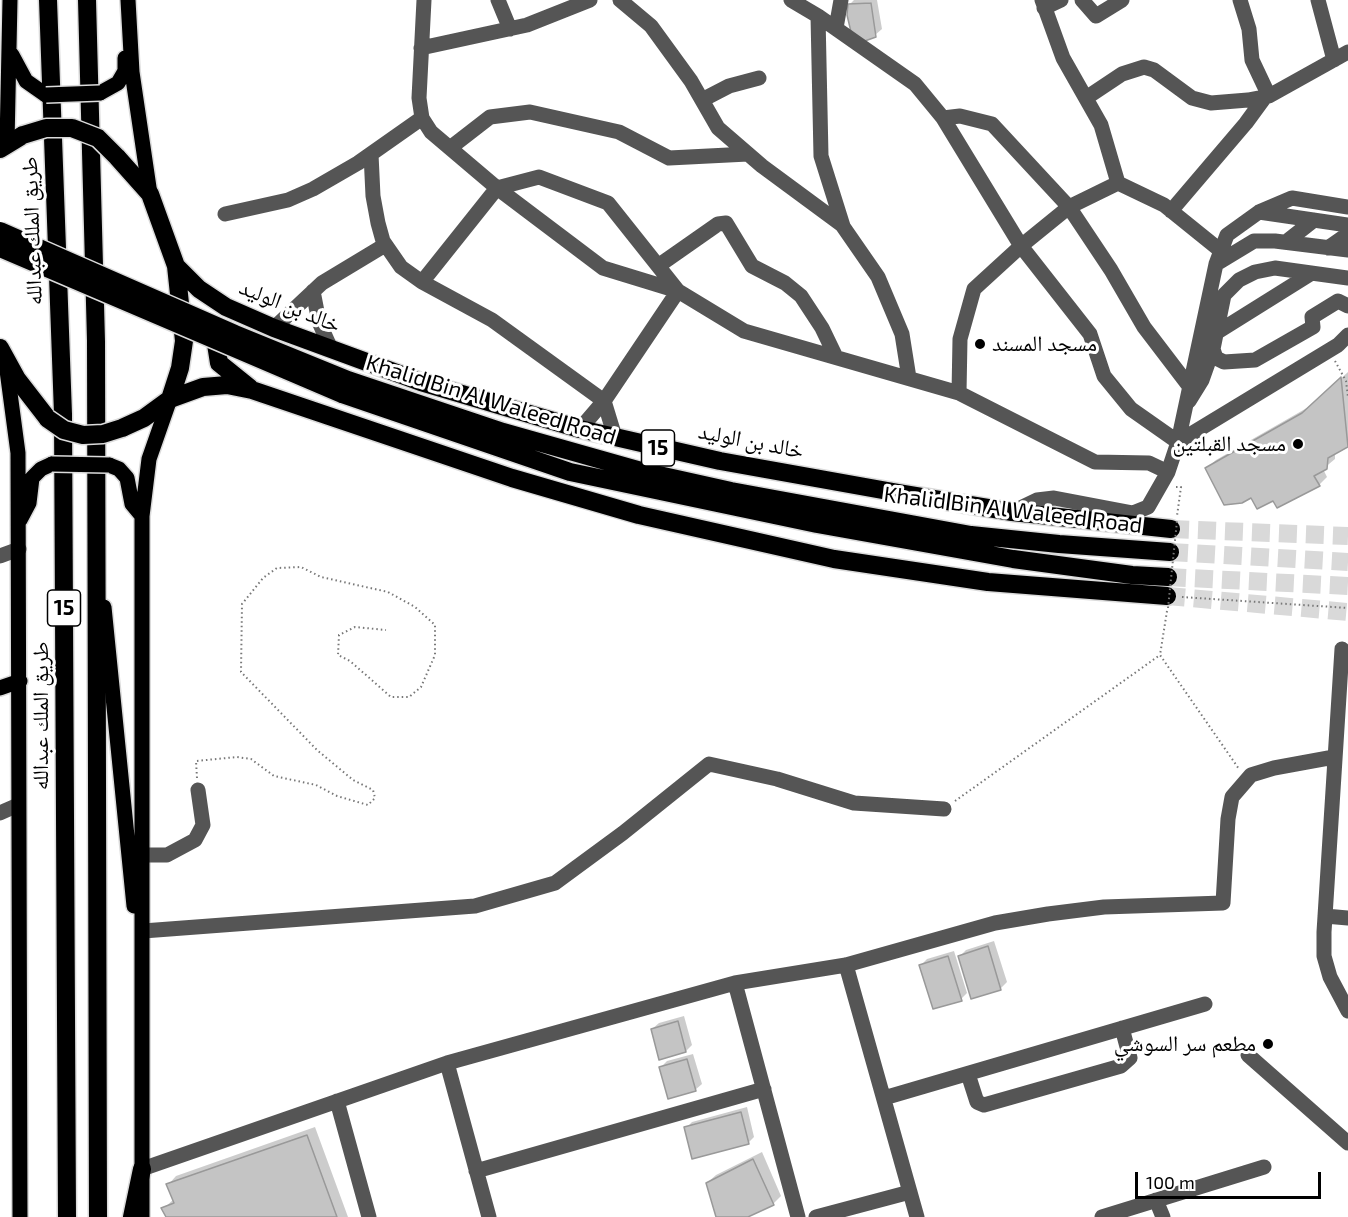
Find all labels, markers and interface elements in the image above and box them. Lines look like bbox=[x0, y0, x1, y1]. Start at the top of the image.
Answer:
street label: طريق الملك عبدالله bbox=[16, 156, 48, 306]
street label: خالد بن الوليد bbox=[236, 274, 344, 338]
place label: مسجد المسند bbox=[992, 331, 1097, 357]
marker: مسجد المسند bbox=[973, 337, 987, 351]
street label: Khalid Bin Al Waleed Road bbox=[363, 349, 619, 451]
street label: خالد بن الوليد bbox=[696, 418, 806, 464]
road number: 15 bbox=[642, 430, 674, 466]
place label: مسجد القبلتين bbox=[1172, 431, 1286, 457]
marker: مسجد القبلتين bbox=[1291, 437, 1305, 451]
street label: Khalid Bin Al Waleed Road bbox=[882, 481, 1144, 539]
road number: 15 bbox=[48, 590, 80, 626]
street label: طريق الملك عبدالله bbox=[28, 642, 54, 790]
place label: مطعم سر السوشي bbox=[1114, 1031, 1256, 1057]
marker: مطعم سر السوشي bbox=[1261, 1037, 1275, 1051]
scale bar bbox=[1138, 1160, 1324, 1198]
text: 100 m bbox=[1146, 1171, 1195, 1193]

